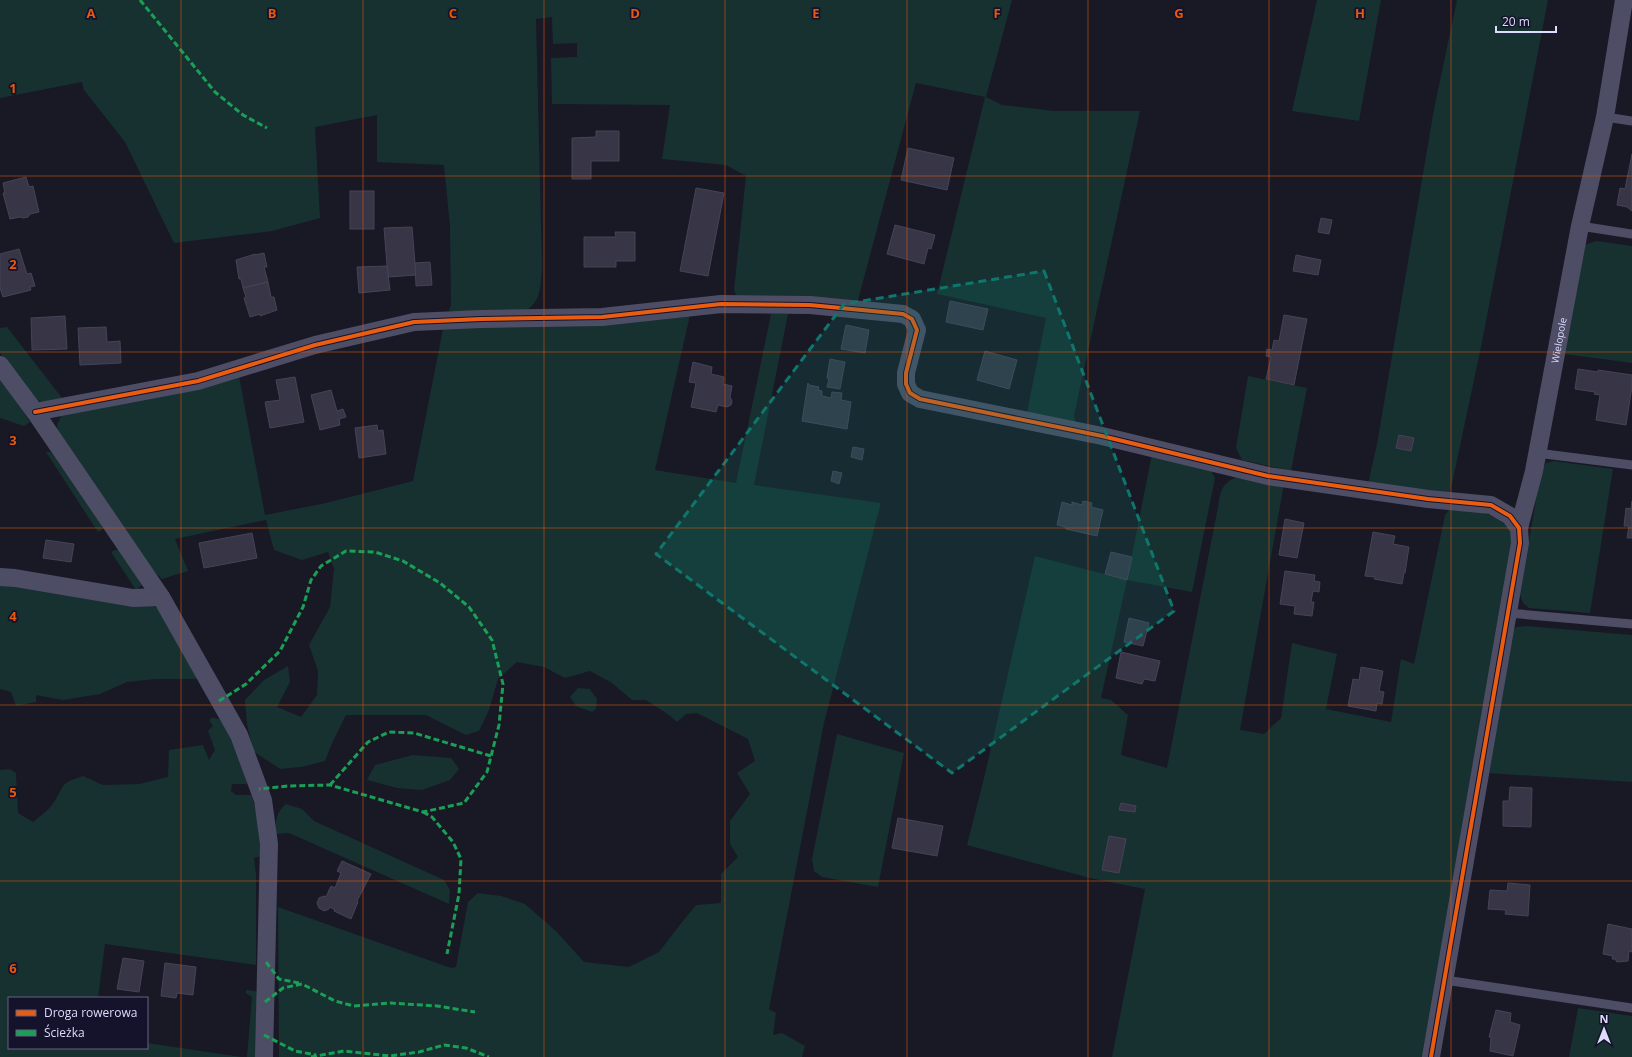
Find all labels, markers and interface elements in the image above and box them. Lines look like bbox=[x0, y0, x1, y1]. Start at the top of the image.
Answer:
text: A bbox=[87, 4, 96, 22]
text: B bbox=[268, 4, 277, 22]
text: C bbox=[449, 4, 457, 22]
text: D bbox=[630, 4, 640, 22]
text: E bbox=[812, 4, 820, 22]
text: F bbox=[993, 4, 1001, 22]
text: G bbox=[1174, 4, 1184, 22]
text: H bbox=[1355, 4, 1365, 22]
scale bar bbox=[1496, 8, 1556, 34]
text: 20 m bbox=[1502, 13, 1530, 30]
text: 1 bbox=[9, 79, 17, 97]
text: 2 bbox=[9, 255, 17, 273]
street label: Wielopole bbox=[1547, 316, 1570, 364]
text: 3 bbox=[9, 431, 17, 449]
text: 4 bbox=[9, 607, 17, 625]
text: 5 bbox=[9, 783, 17, 801]
text: 6 bbox=[9, 959, 17, 977]
legend bbox=[8, 997, 148, 1049]
text: Droga rowerowa bbox=[44, 1004, 137, 1021]
north arrow bbox=[1584, 1009, 1624, 1049]
text: N bbox=[1600, 1011, 1608, 1026]
text: Ścieżka bbox=[44, 1024, 85, 1041]

